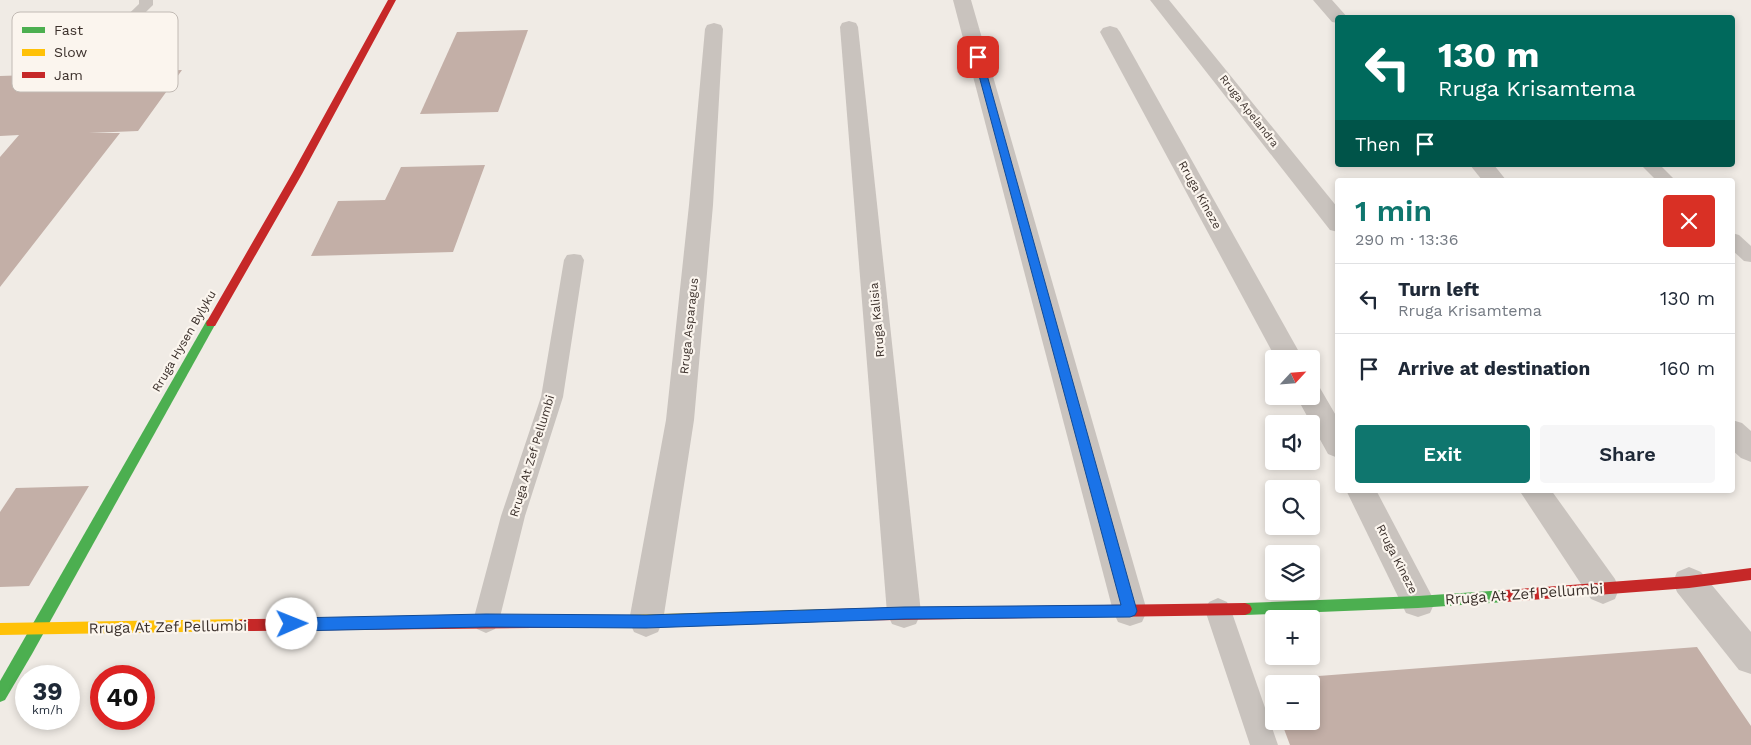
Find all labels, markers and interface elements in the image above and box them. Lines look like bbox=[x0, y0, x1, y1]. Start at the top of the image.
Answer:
legend bbox=[12, 12, 178, 92]
text: Fast bbox=[54, 22, 83, 38]
text: 130 m bbox=[1438, 34, 1539, 76]
icon: left bbox=[1355, 35, 1420, 100]
pin bbox=[957, 36, 999, 78]
icon: arrive bbox=[964, 43, 992, 71]
text: Slow bbox=[54, 44, 87, 60]
text: Jam bbox=[54, 67, 83, 83]
street label: Rruga Apelandra bbox=[1217, 72, 1281, 150]
text: Rruga Krisamtema bbox=[1438, 76, 1636, 101]
icon: arrive bbox=[1411, 130, 1439, 158]
text: Then bbox=[1355, 133, 1401, 156]
street label: Rruga Kineze bbox=[1175, 158, 1225, 232]
text: 1 min bbox=[1355, 193, 1432, 228]
button: close bbox=[1663, 195, 1715, 247]
text: 290 m · 13:36 bbox=[1355, 230, 1458, 249]
street label: Rruga Asparagus bbox=[677, 277, 701, 375]
text: Turn left bbox=[1398, 278, 1479, 301]
street label: Rruga Kalisia bbox=[867, 282, 887, 358]
icon: left bbox=[1355, 285, 1383, 313]
text: 130 m bbox=[1660, 287, 1715, 310]
street label: Rruga Hysen Bylyku bbox=[149, 288, 219, 394]
text: Rruga Krisamtema bbox=[1398, 301, 1542, 320]
north arrow bbox=[1265, 350, 1320, 405]
map controls bbox=[1265, 350, 1320, 730]
icon: arrive bbox=[1355, 355, 1383, 383]
text: Arrive at destination bbox=[1398, 357, 1590, 380]
text: 160 m bbox=[1660, 357, 1715, 380]
street label: Rruga At Zef Pellumbi bbox=[507, 393, 557, 519]
button: sound bbox=[1265, 415, 1320, 470]
button: Exit bbox=[1355, 425, 1530, 483]
button: Share bbox=[1540, 425, 1715, 483]
button: search bbox=[1265, 480, 1320, 535]
street label: Rruga Kineze bbox=[1374, 522, 1420, 596]
button: layers bbox=[1265, 545, 1320, 600]
street label: Rruga At Zef Pellumbi bbox=[1444, 579, 1604, 609]
position arrow bbox=[265, 597, 317, 649]
button: + bbox=[1265, 610, 1320, 665]
street label: Rruga At Zef Pellumbi bbox=[89, 617, 247, 637]
speed limit sign: 40 bbox=[90, 665, 155, 730]
button: − bbox=[1265, 675, 1320, 730]
text: 39 bbox=[32, 677, 63, 706]
text: km/h bbox=[32, 703, 63, 717]

